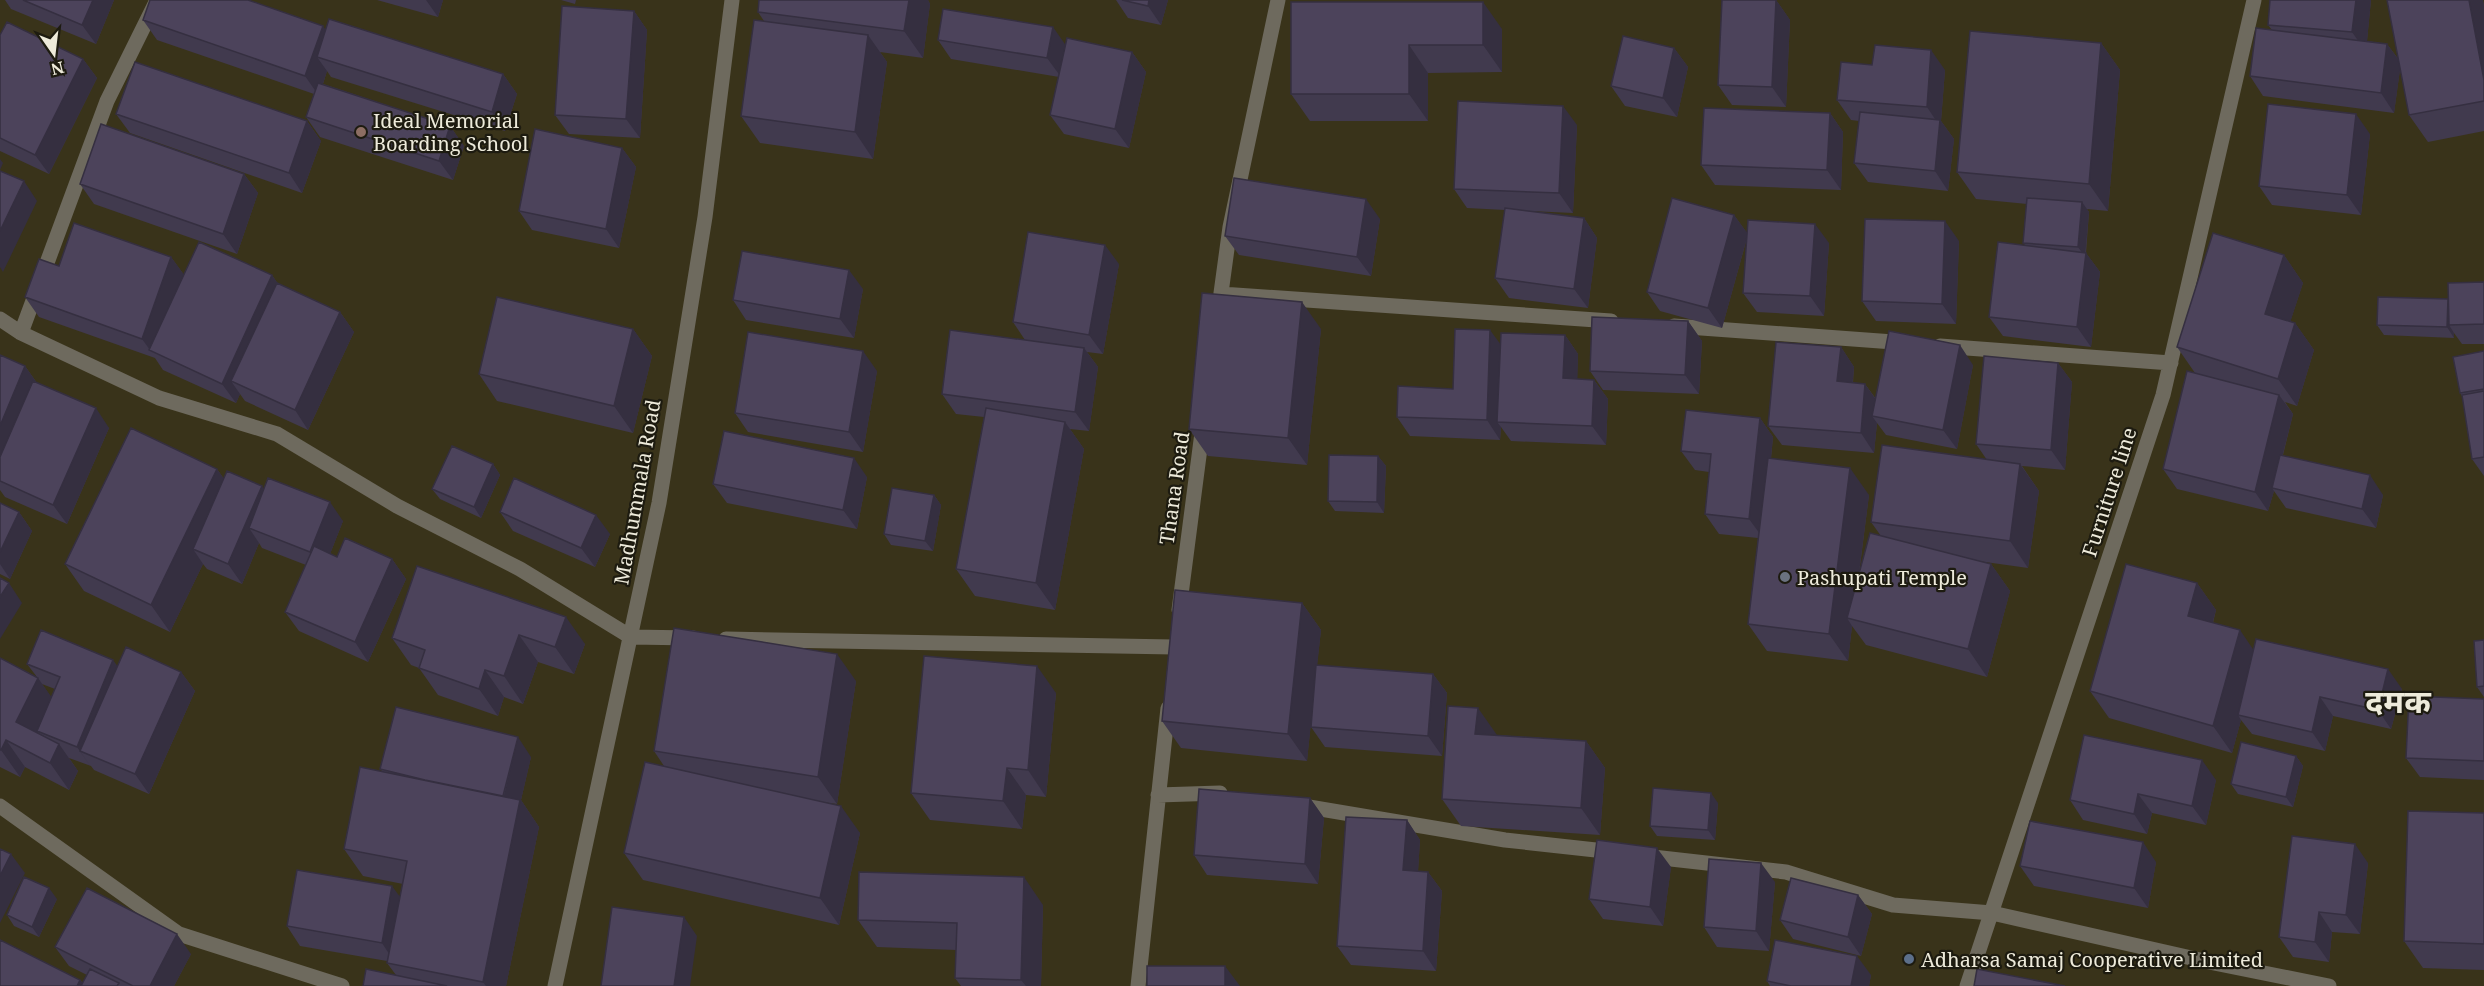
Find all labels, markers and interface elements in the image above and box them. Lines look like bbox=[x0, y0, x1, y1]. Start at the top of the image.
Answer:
north arrow bbox=[24, 24, 84, 84]
text: N bbox=[48, 56, 66, 81]
place label: Ideal Memorial Boarding School bbox=[373, 107, 529, 157]
marker: Ideal Memorial Boarding School bbox=[354, 125, 368, 139]
street label: Madhummala Road bbox=[607, 397, 667, 587]
street label: Furniture line bbox=[2075, 424, 2143, 560]
street label: Thana Road bbox=[1153, 430, 1195, 546]
place label: Pashupati Temple bbox=[1797, 564, 1967, 591]
marker: Pashupati Temple bbox=[1778, 570, 1792, 584]
district label: दमक bbox=[2365, 679, 2432, 722]
place label: Adharsa Samaj Cooperative Limited bbox=[1921, 946, 2263, 973]
marker: Adharsa Samaj Cooperative Limited bbox=[1902, 952, 1916, 966]

